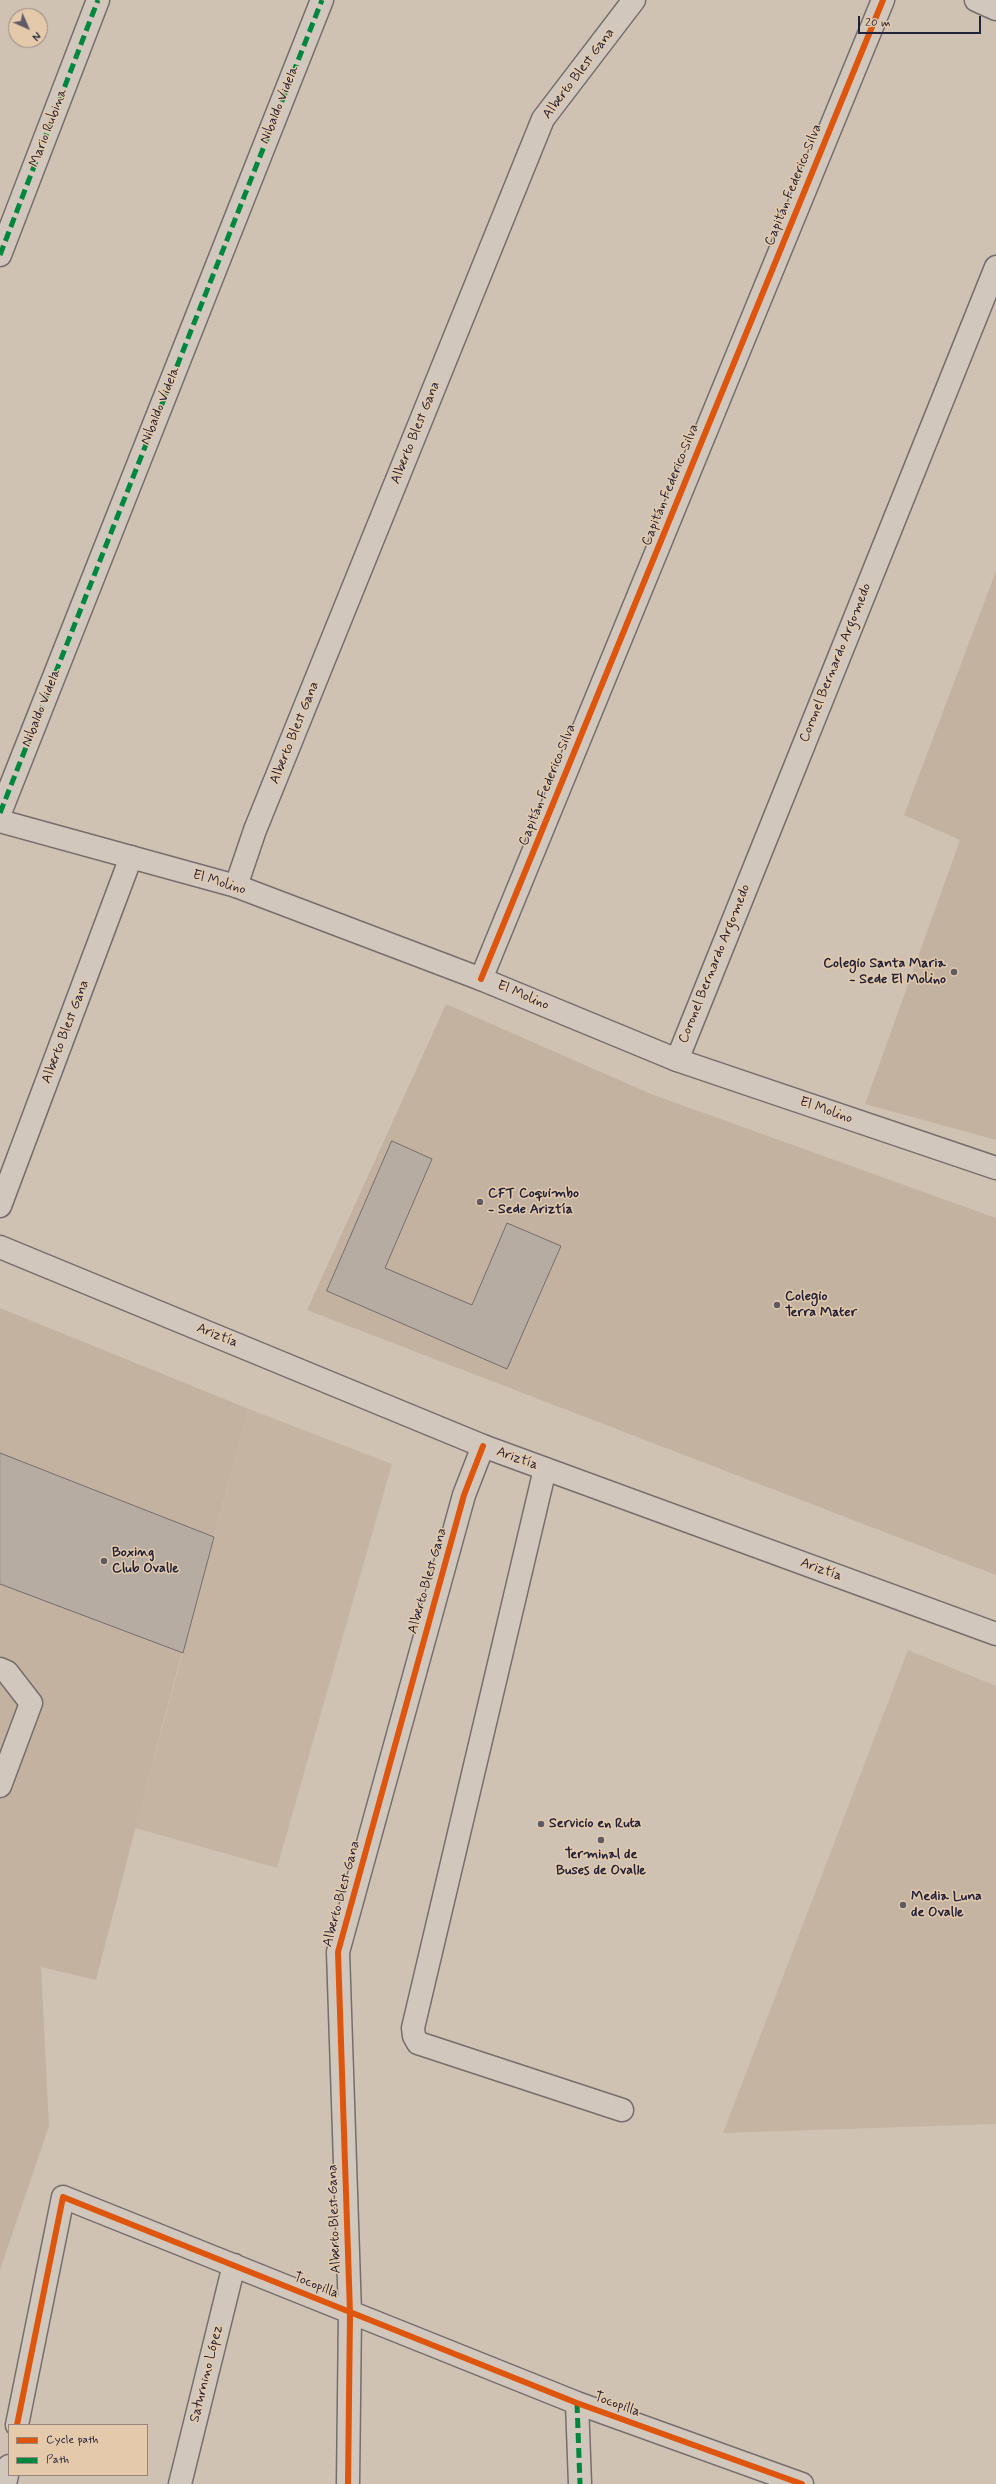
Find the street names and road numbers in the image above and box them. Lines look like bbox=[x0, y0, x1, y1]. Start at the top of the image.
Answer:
street label: Alberto Blest Gana bbox=[539, 25, 619, 123]
street label: Nibaldo Videla bbox=[257, 63, 303, 147]
street label: Mario Rubina bbox=[26, 86, 72, 170]
street label: Capitán Federico Silva bbox=[762, 122, 826, 248]
street label: Nibaldo Videla bbox=[138, 364, 184, 448]
street label: Alberto Blest Gana bbox=[388, 379, 444, 487]
street label: Capitán Federico Silva bbox=[639, 422, 703, 548]
street label: Coronel Bernardo Argomedo bbox=[796, 581, 876, 745]
street label: Nibaldo Videla bbox=[19, 666, 65, 750]
street label: Alberto Blest Gana bbox=[267, 679, 323, 787]
street label: Capitán Federico Silva bbox=[516, 722, 580, 848]
street label: El Molino bbox=[190, 867, 248, 899]
street label: Coronel Bernardo Argomedo bbox=[675, 882, 755, 1046]
street label: Alberto Blest Gana bbox=[39, 978, 93, 1086]
street label: El Molino bbox=[494, 978, 552, 1014]
street label: El Molino bbox=[797, 1094, 855, 1128]
street label: Ariztía bbox=[194, 1320, 240, 1352]
street label: Ariztía bbox=[494, 1444, 540, 1474]
street label: Alberto Blest Gana bbox=[405, 1526, 451, 1636]
street label: Ariztía bbox=[798, 1555, 844, 1585]
street label: Alberto Blest Gana bbox=[320, 1839, 364, 1949]
street label: Alberto Blest Gana bbox=[325, 2164, 345, 2274]
street label: Tocopilla bbox=[291, 2269, 341, 2303]
street label: Saturnino López bbox=[187, 2324, 227, 2424]
street label: Tocopilla bbox=[592, 2389, 642, 2421]

